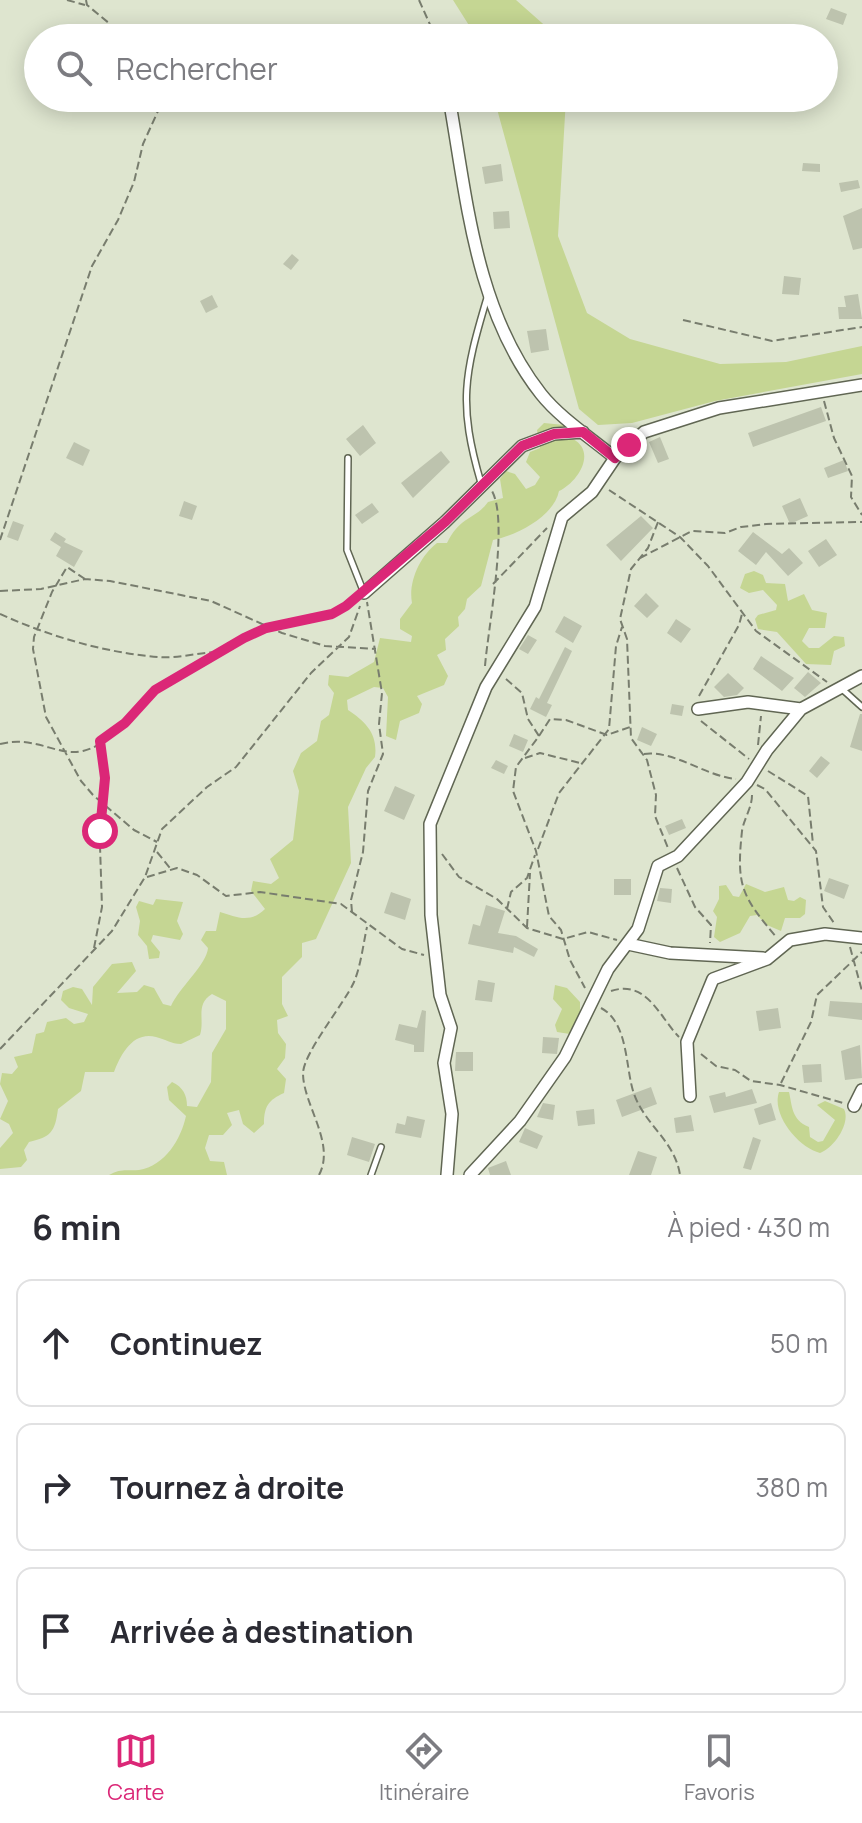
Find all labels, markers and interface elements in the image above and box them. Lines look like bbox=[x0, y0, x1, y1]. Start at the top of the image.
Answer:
search box bbox=[24, 24, 838, 112]
icon: search bbox=[52, 46, 96, 90]
text: Rechercher bbox=[116, 48, 278, 89]
route end bbox=[611, 427, 647, 463]
route start bbox=[82, 813, 118, 849]
text: 6 min bbox=[32, 1204, 121, 1250]
text: À pied · 430 m bbox=[667, 1209, 830, 1245]
icon: ahead bbox=[34, 1321, 78, 1365]
text: Continuez bbox=[110, 1323, 262, 1364]
text: 50 m bbox=[770, 1325, 828, 1361]
icon: right bbox=[34, 1465, 78, 1509]
text: Tournez à droite bbox=[110, 1467, 344, 1508]
text: 380 m bbox=[755, 1469, 828, 1505]
icon: arrive bbox=[34, 1609, 78, 1653]
text: Arrivée à destination bbox=[110, 1611, 413, 1652]
tab: Carte bbox=[107, 1729, 164, 1807]
tab: Itinéraire bbox=[379, 1729, 469, 1807]
tab: Favoris bbox=[684, 1729, 755, 1807]

